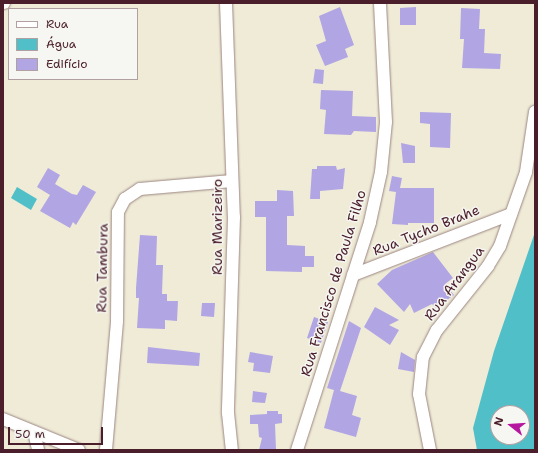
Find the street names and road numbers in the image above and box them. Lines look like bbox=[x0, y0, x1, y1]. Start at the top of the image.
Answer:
street label: Rua Marizeiro bbox=[209, 179, 225, 275]
street label: Rua Francisco de Paula Filho bbox=[297, 188, 369, 378]
street label: Rua Tycho Brahe bbox=[370, 201, 482, 259]
street label: Rua Tambura bbox=[93, 223, 111, 313]
street label: Rua Arangua bbox=[421, 243, 487, 323]

